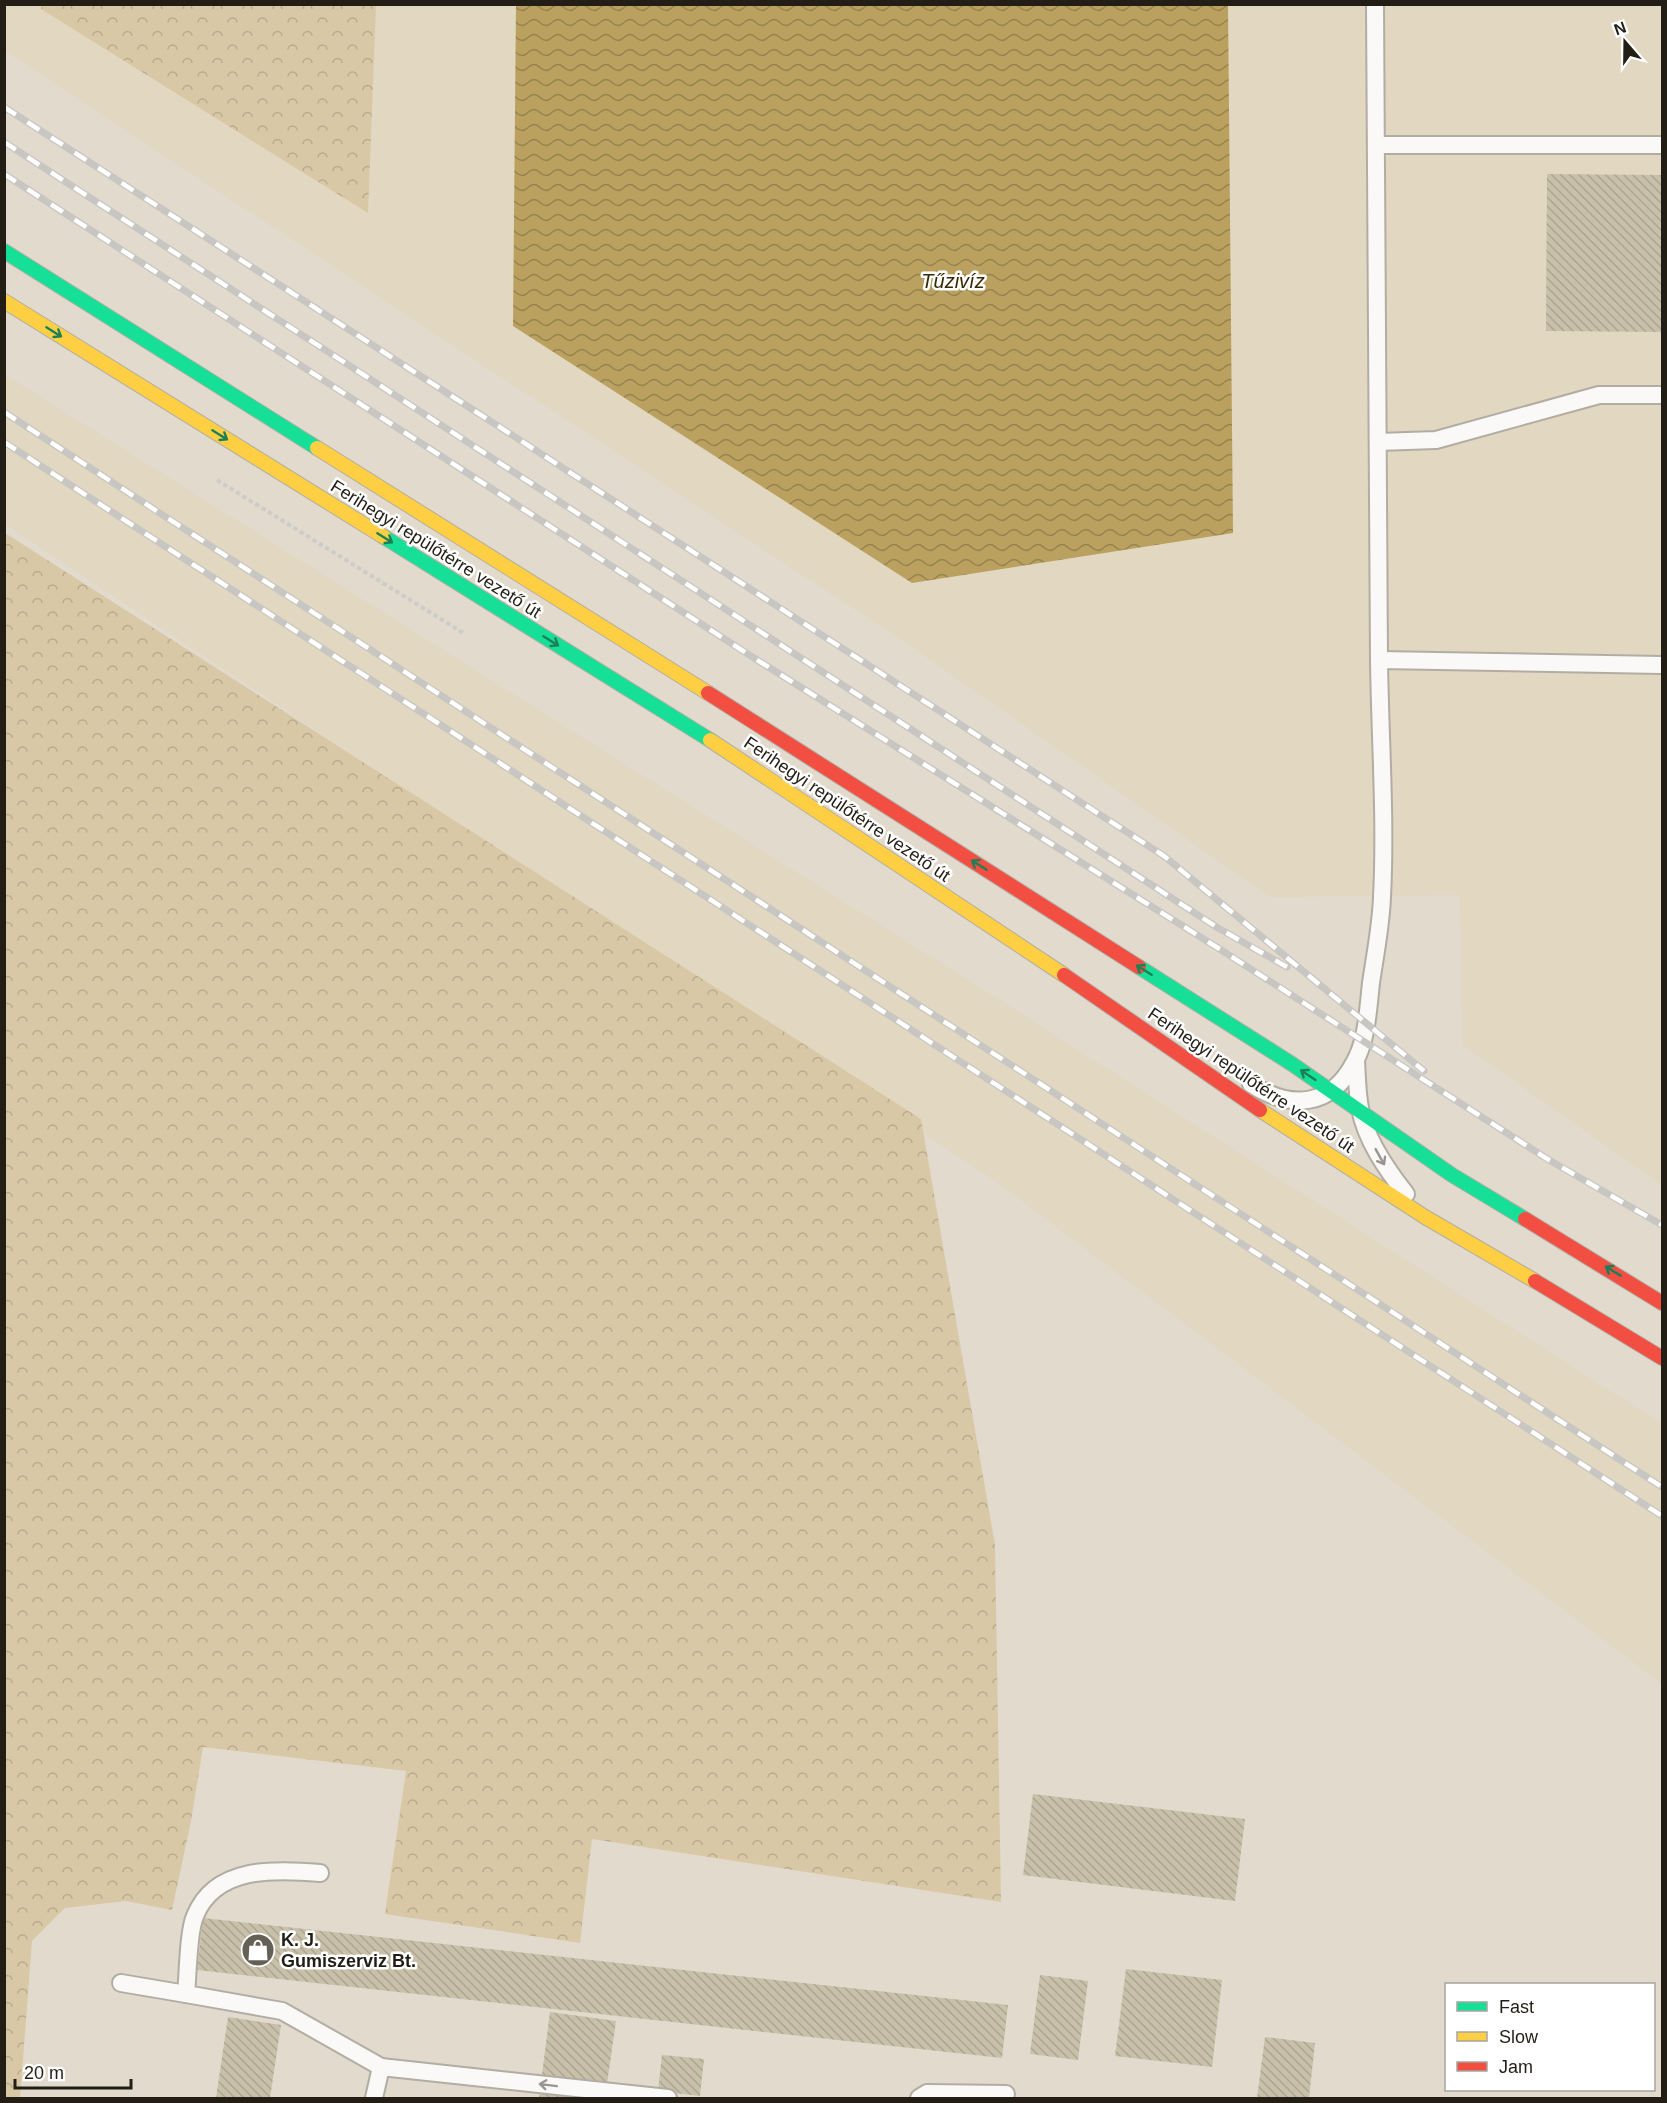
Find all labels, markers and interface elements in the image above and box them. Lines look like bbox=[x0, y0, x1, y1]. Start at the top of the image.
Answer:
north arrow bbox=[1595, 12, 1655, 72]
text: N bbox=[1612, 18, 1628, 38]
water label: Tűzivíz bbox=[921, 270, 985, 292]
one-way arrow bbox=[45, 327, 62, 339]
one-way arrow bbox=[211, 430, 228, 442]
street label: Ferihegyi repülőtérre vezető út bbox=[327, 476, 545, 622]
one-way arrow bbox=[376, 532, 393, 544]
one-way arrow bbox=[542, 635, 559, 647]
street label: Ferihegyi repülőtérre vezető út bbox=[740, 732, 954, 886]
one-way arrow bbox=[971, 859, 988, 871]
one-way arrow bbox=[1136, 963, 1153, 975]
street label: Ferihegyi repülőtérre vezető út bbox=[1144, 1003, 1358, 1157]
one-way arrow bbox=[1300, 1069, 1317, 1081]
one-way arrow bbox=[1374, 1148, 1386, 1165]
one-way arrow bbox=[1605, 1265, 1622, 1277]
place label: K. J. Gumiszerviz Bt. bbox=[281, 1930, 416, 1971]
shop icon: K. J. Gumiszerviz Bt. bbox=[240, 1932, 276, 1968]
legend bbox=[1445, 1983, 1655, 2091]
text: Fast bbox=[1499, 1997, 1534, 2017]
text: Slow bbox=[1499, 2027, 1539, 2047]
scale bar bbox=[15, 2052, 130, 2090]
text: Jam bbox=[1499, 2057, 1533, 2077]
text: 20 m bbox=[24, 2063, 64, 2083]
one-way arrow bbox=[538, 2079, 558, 2090]

